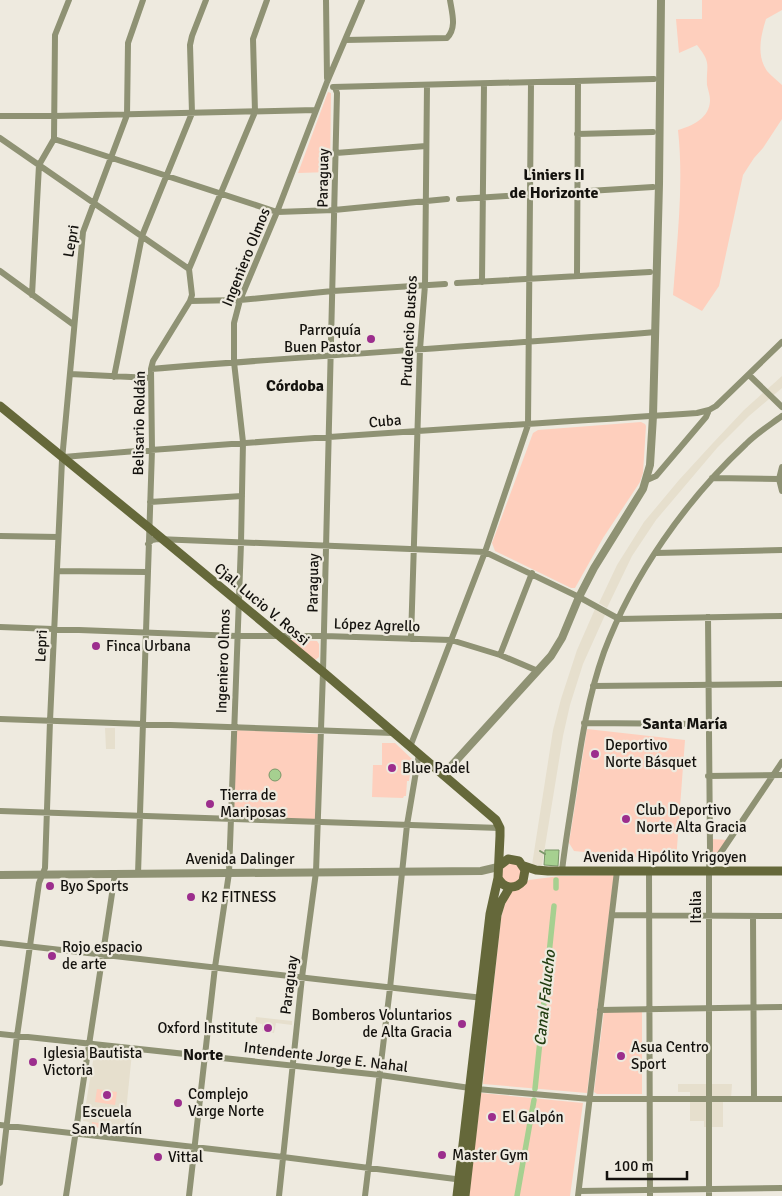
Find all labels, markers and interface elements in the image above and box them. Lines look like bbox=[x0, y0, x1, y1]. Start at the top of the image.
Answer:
street label: Paraguay bbox=[313, 148, 333, 208]
district label: Liniers II de Horizonte bbox=[510, 165, 598, 203]
street label: Ingeniero Olmos bbox=[218, 205, 274, 309]
street label: Lepri bbox=[59, 223, 83, 259]
street label: Prudencio Bustos bbox=[397, 275, 421, 387]
place label: Parroquía Buen Pastor bbox=[284, 321, 361, 356]
marker: Parroquía Buen Pastor bbox=[365, 333, 377, 345]
street label: Belisario Roldán bbox=[129, 370, 149, 476]
district label: Córdoba bbox=[266, 376, 324, 396]
street label: Cuba bbox=[368, 411, 402, 431]
street label: Paraguay bbox=[303, 553, 323, 613]
street label: Cjal. Lucio V. Rossi bbox=[211, 559, 313, 649]
street label: Ingeniero Olmos bbox=[212, 608, 234, 714]
street label: López Agrello bbox=[333, 614, 421, 636]
street label: Lepri bbox=[31, 629, 51, 663]
place label: Finca Urbana bbox=[106, 637, 191, 655]
marker: Finca Urbana bbox=[90, 640, 102, 652]
district label: Santa María bbox=[643, 714, 727, 734]
place label: Deportivo Norte Básquet bbox=[605, 736, 697, 771]
marker: Deportivo Norte Básquet bbox=[589, 748, 601, 760]
place label: Blue Padel bbox=[402, 759, 470, 777]
marker: Blue Padel bbox=[386, 762, 398, 774]
place label: Tierra de Mariposas bbox=[220, 786, 286, 821]
marker: Tierra de Mariposas bbox=[204, 798, 216, 810]
place label: Club Deportivo Norte Alta Gracia bbox=[636, 801, 747, 836]
marker: Club Deportivo Norte Alta Gracia bbox=[620, 813, 632, 825]
street label: Avenida Hipólito Yrigoyen bbox=[583, 848, 747, 866]
street label: Avenida Dalinger bbox=[186, 850, 295, 868]
place label: Byo Sports bbox=[60, 877, 129, 895]
marker: Byo Sports bbox=[44, 880, 56, 892]
place label: K2 FITNESS bbox=[201, 888, 276, 906]
street label: Italia bbox=[687, 890, 705, 924]
marker: K2 FITNESS bbox=[185, 891, 197, 903]
place label: Rojo espacio de arte bbox=[62, 938, 143, 973]
water label: Canal Falucho bbox=[530, 948, 560, 1047]
marker: Rojo espacio de arte bbox=[46, 950, 58, 962]
street label: Paraguay bbox=[276, 954, 302, 1016]
place label: Bomberos Voluntarios de Alta Gracia bbox=[312, 1006, 452, 1041]
marker: Bomberos Voluntarios de Alta Gracia bbox=[456, 1018, 468, 1030]
place label: Oxford Institute bbox=[157, 1019, 258, 1037]
marker: Oxford Institute bbox=[262, 1022, 274, 1034]
street label: Intendente Jorge E. Nahal bbox=[243, 1038, 409, 1076]
place label: Asua Centro Sport bbox=[631, 1038, 709, 1073]
place label: Iglesia Bautista Victoria bbox=[43, 1044, 142, 1079]
district label: Norte bbox=[183, 1045, 223, 1065]
marker: Asua Centro Sport bbox=[615, 1050, 627, 1062]
marker: Iglesia Bautista Victoria bbox=[27, 1056, 39, 1068]
place label: Complejo Varge Norte bbox=[188, 1085, 264, 1120]
marker: Escuela San Martín bbox=[101, 1089, 113, 1101]
marker: Complejo Varge Norte bbox=[172, 1097, 184, 1109]
place label: Escuela San Martín bbox=[72, 1103, 142, 1138]
place label: El Galpón bbox=[502, 1108, 564, 1126]
marker: El Galpón bbox=[486, 1111, 498, 1123]
place label: Master Gym bbox=[452, 1146, 528, 1164]
place label: Vittal bbox=[168, 1148, 203, 1166]
scale bar bbox=[607, 1148, 687, 1180]
marker: Master Gym bbox=[436, 1149, 448, 1161]
marker: Vittal bbox=[152, 1151, 164, 1163]
text: 100 m bbox=[614, 1157, 654, 1175]

